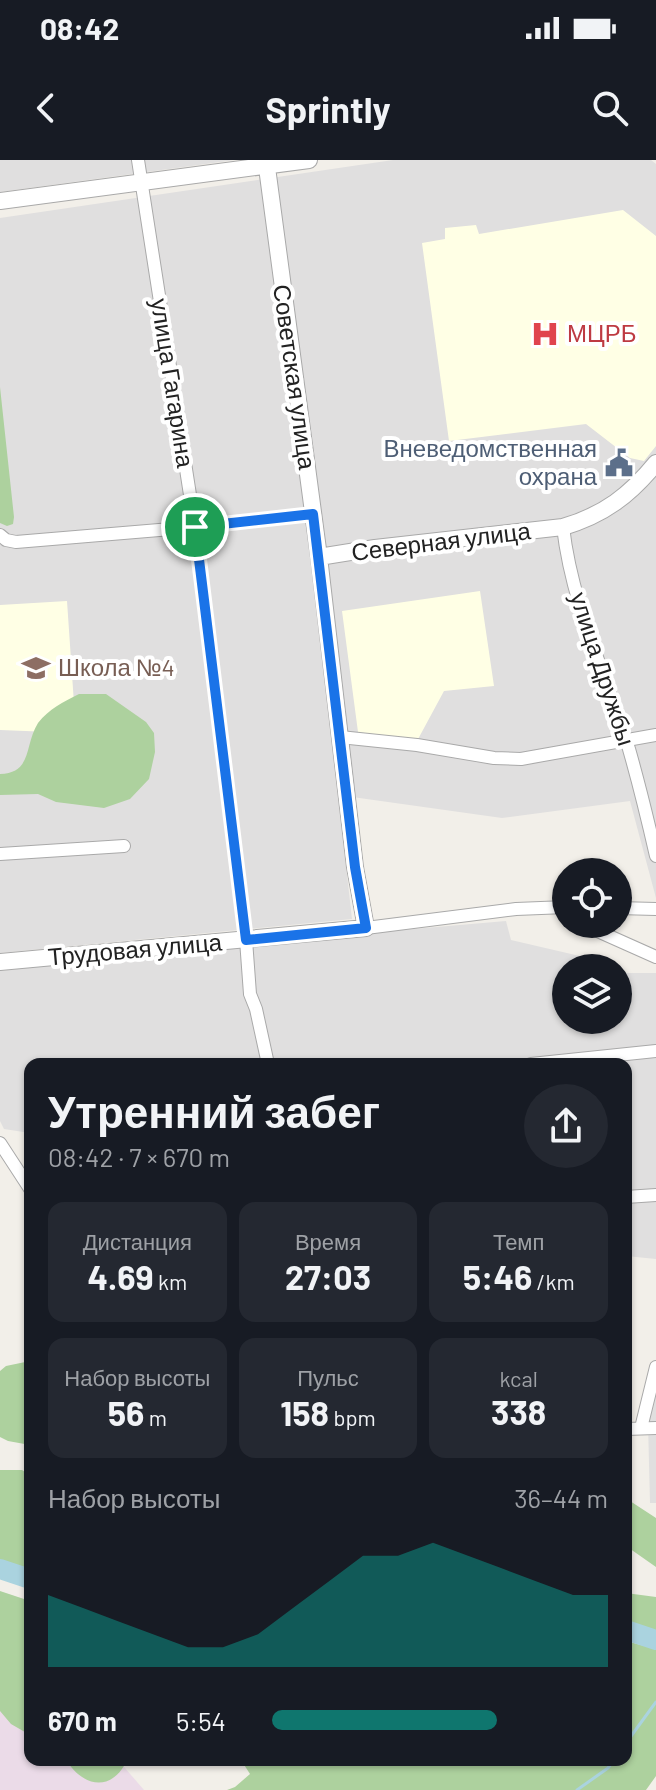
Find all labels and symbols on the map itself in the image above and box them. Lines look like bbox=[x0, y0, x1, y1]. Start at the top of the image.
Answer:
street label: Советская улица bbox=[268, 282, 323, 472]
street label: улица Гагарина bbox=[146, 296, 201, 470]
place label: МЦРБ bbox=[567, 318, 637, 347]
hospital icon: МЦРБ bbox=[530, 319, 560, 349]
place label: Вневедомственная охрана bbox=[384, 433, 598, 490]
public building icon: Вневедомственная охрана bbox=[604, 448, 634, 478]
pin bbox=[161, 493, 229, 561]
street label: Северная улица bbox=[350, 515, 533, 566]
street label: улица Дружбы bbox=[565, 588, 642, 749]
place label: Школа №4 bbox=[58, 652, 175, 681]
school or university icon: Школа №4 bbox=[21, 653, 51, 683]
street label: Трудовая улица bbox=[47, 926, 224, 971]

